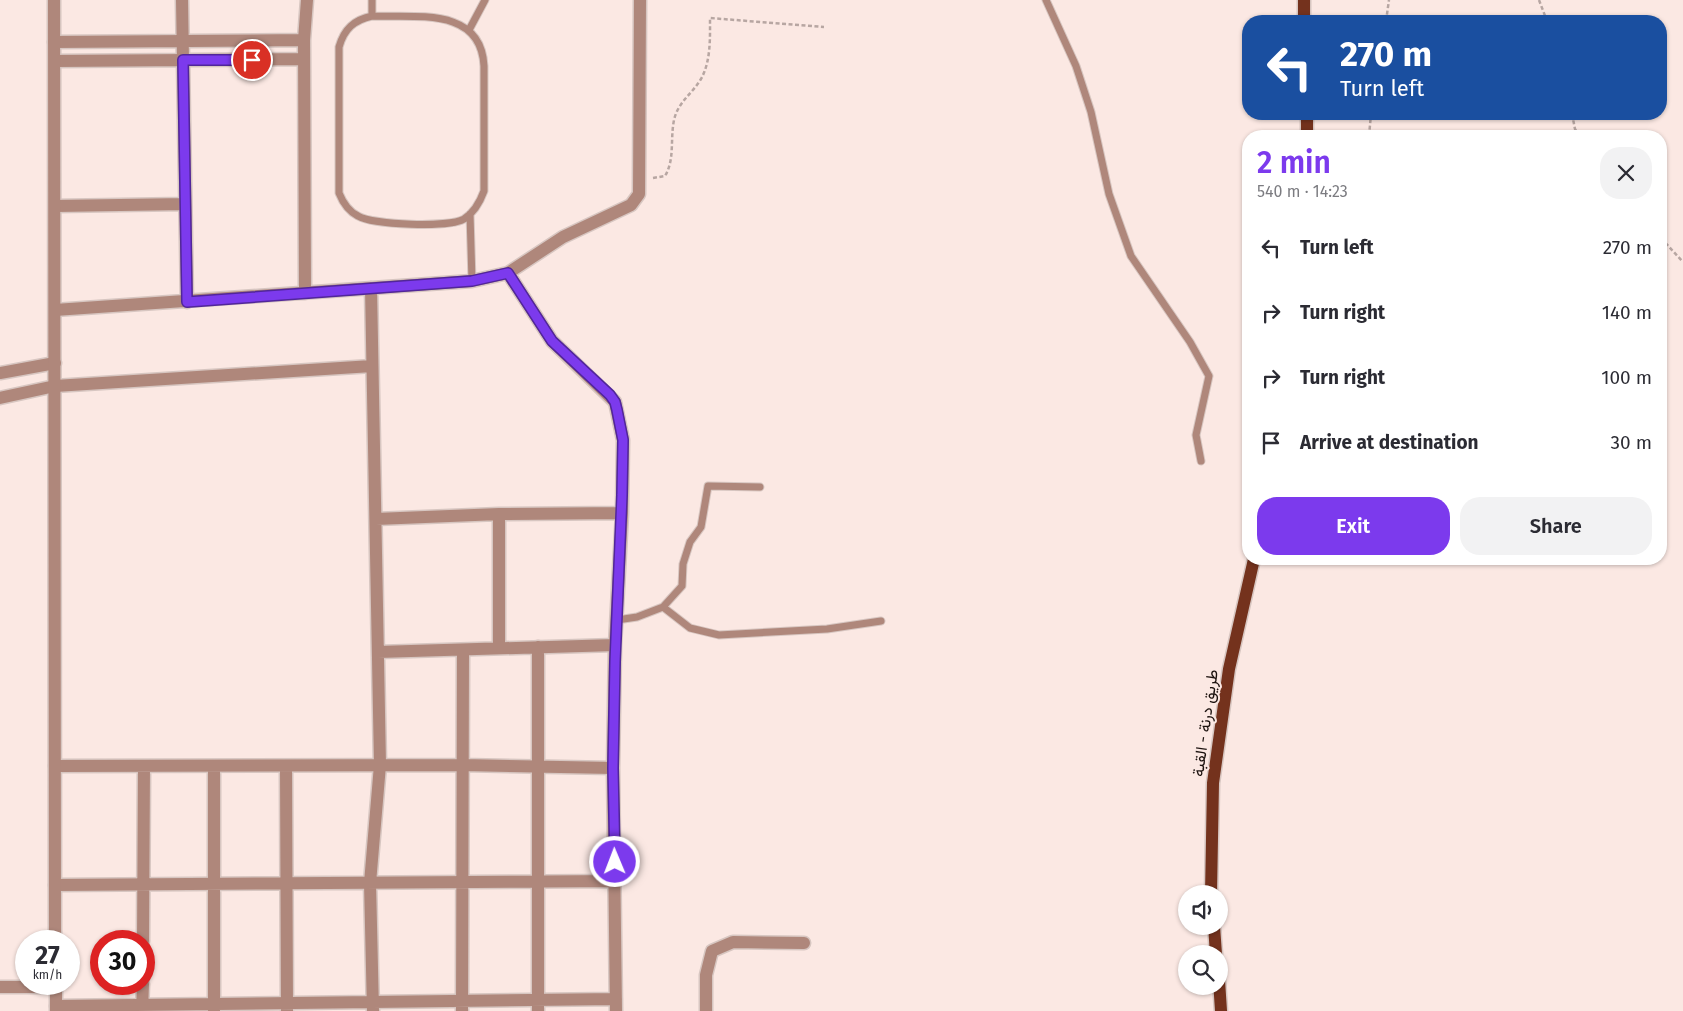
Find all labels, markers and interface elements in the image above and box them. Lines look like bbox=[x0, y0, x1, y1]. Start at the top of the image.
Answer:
text: 270 m bbox=[1340, 33, 1432, 75]
icon: left bbox=[1257, 35, 1322, 100]
pin bbox=[231, 39, 273, 81]
icon: arrive bbox=[238, 46, 266, 74]
text: Turn left bbox=[1340, 75, 1424, 102]
text: 2 min bbox=[1257, 145, 1331, 181]
button: close bbox=[1600, 147, 1652, 199]
text: 540 m · 14:23 bbox=[1257, 182, 1348, 201]
icon: left bbox=[1257, 234, 1285, 262]
text: Turn left bbox=[1300, 236, 1374, 259]
text: 270 m bbox=[1603, 236, 1652, 259]
icon: right bbox=[1257, 299, 1285, 327]
text: Turn right bbox=[1300, 301, 1385, 324]
text: 140 m bbox=[1602, 301, 1652, 324]
icon: right bbox=[1257, 364, 1285, 392]
text: Turn right bbox=[1300, 366, 1385, 389]
text: 100 m bbox=[1601, 366, 1652, 389]
icon: arrive bbox=[1257, 429, 1285, 457]
text: Arrive at destination bbox=[1300, 431, 1479, 454]
text: 30 m bbox=[1611, 431, 1652, 454]
button: Exit bbox=[1257, 497, 1450, 555]
button: Share bbox=[1460, 497, 1652, 555]
street label: طريق درنة - القبة bbox=[1188, 668, 1223, 778]
position arrow bbox=[588, 835, 640, 887]
map controls bbox=[1178, 885, 1228, 995]
button: sound bbox=[1178, 885, 1228, 935]
speed limit sign: 30 bbox=[90, 930, 155, 995]
text: 27 bbox=[35, 941, 60, 971]
button: search bbox=[1178, 945, 1228, 995]
text: km/h bbox=[33, 968, 62, 982]

